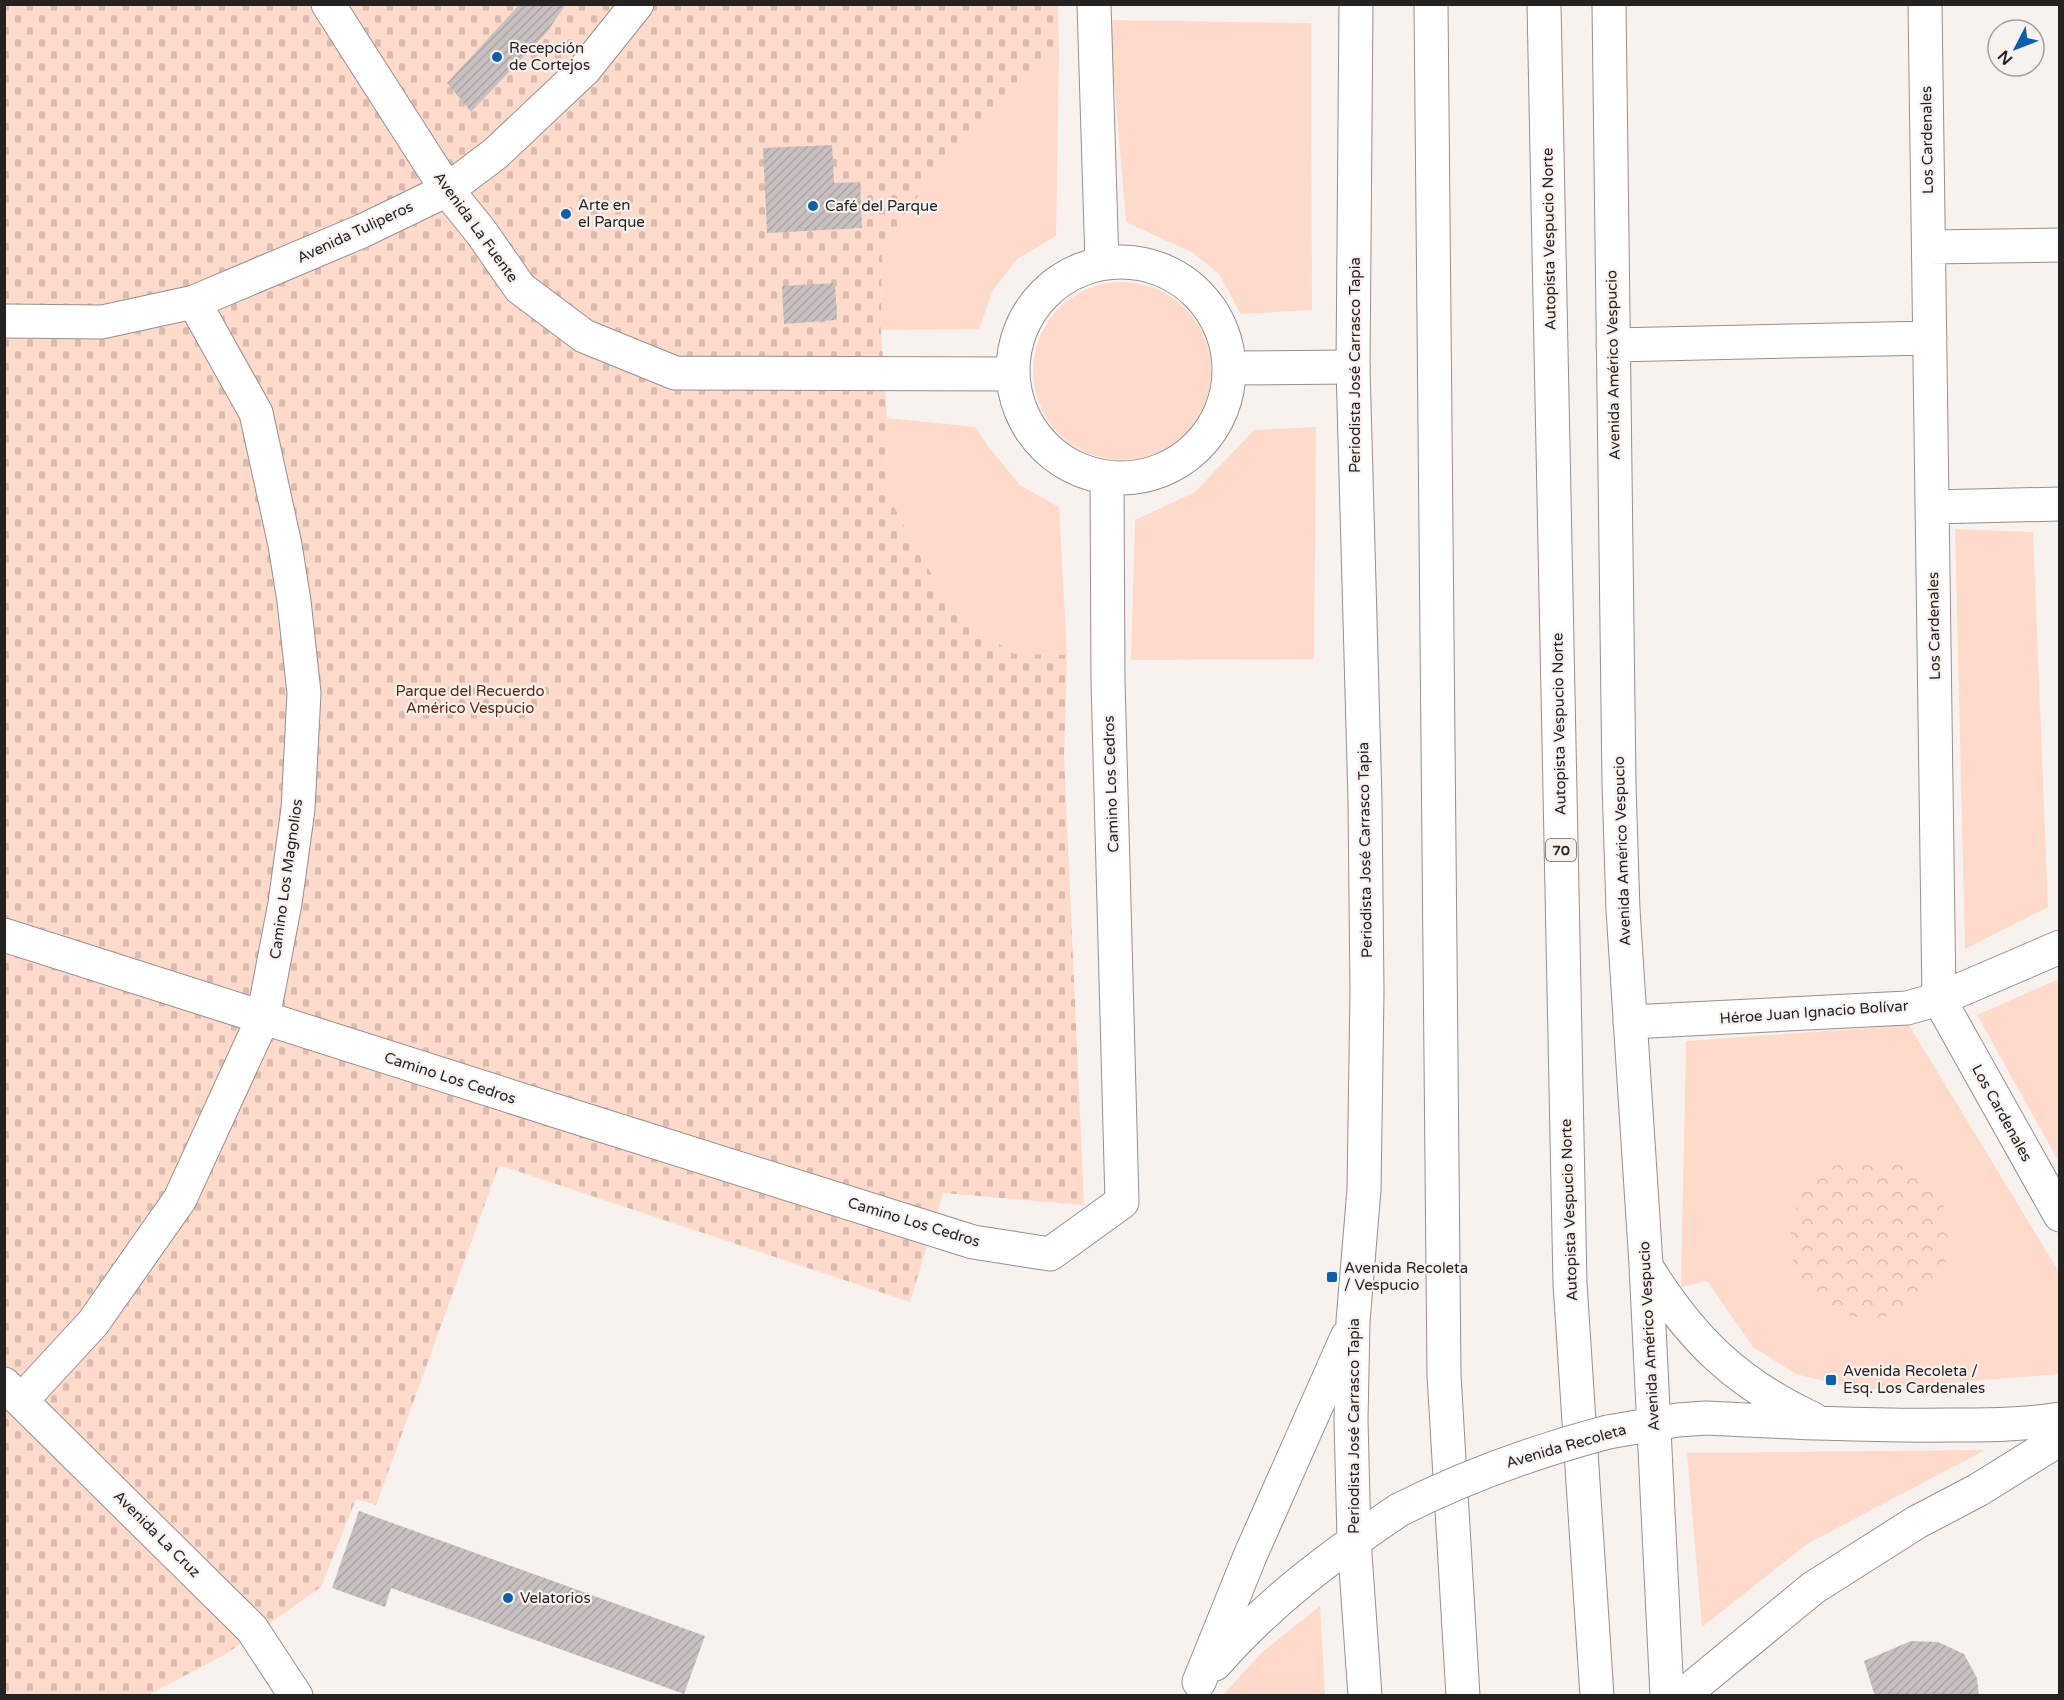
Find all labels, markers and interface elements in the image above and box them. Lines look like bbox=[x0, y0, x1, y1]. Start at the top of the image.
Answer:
north arrow bbox=[1986, 18, 2046, 78]
place label: Recepción de Cortejos bbox=[509, 39, 590, 74]
text: N bbox=[1994, 46, 2017, 69]
marker: Recepción de Cortejos bbox=[490, 50, 504, 64]
street label: Los Cardenales bbox=[1917, 86, 1937, 194]
street label: Autopista Vespucio Norte bbox=[1538, 148, 1560, 330]
street label: Avenida La Fuente bbox=[430, 168, 522, 286]
place label: Arte en el Parque bbox=[578, 196, 645, 231]
street label: Avenida Tuliperos bbox=[294, 197, 416, 267]
place label: Café del Parque bbox=[825, 197, 938, 215]
marker: Café del Parque bbox=[806, 199, 820, 213]
marker: Arte en el Parque bbox=[559, 207, 573, 221]
street label: Periodista José Carrasco Tapia bbox=[1346, 257, 1364, 473]
street label: Avenida Américo Vespucio bbox=[1602, 270, 1624, 460]
street label: Los Cardenales bbox=[1924, 572, 1944, 680]
street label: Autopista Vespucio Norte bbox=[1548, 633, 1570, 815]
park label: Parque del Recuerdo Américo Vespucio bbox=[395, 682, 545, 717]
street label: Camino Los Cedros bbox=[1100, 715, 1122, 853]
street label: Periodista José Carrasco Tapia bbox=[1354, 742, 1376, 958]
street label: Avenida Américo Vespucio bbox=[1610, 756, 1634, 946]
street label: Camino Los Magnolios bbox=[266, 798, 306, 960]
road number: 70 bbox=[1546, 839, 1576, 861]
street label: Héroe Juan Ignacio Bolívar bbox=[1719, 996, 1909, 1028]
street label: Camino Los Cedros bbox=[382, 1048, 518, 1108]
street label: Los Cardenales bbox=[1968, 1061, 2036, 1165]
street label: Autopista Vespucio Norte bbox=[1557, 1118, 1581, 1302]
street label: Camino Los Cedros bbox=[846, 1193, 982, 1251]
street label: Avenida Américo Vespucio bbox=[1635, 1241, 1663, 1431]
place label: Avenida Recoleta / Vespucio bbox=[1344, 1259, 1468, 1294]
marker: Avenida Recoleta / Vespucio bbox=[1325, 1270, 1339, 1284]
street label: Periodista José Carrasco Tapia bbox=[1345, 1318, 1363, 1534]
place label: Avenida Recoleta / Esq. Los Cardenales bbox=[1843, 1362, 1985, 1397]
marker: Avenida Recoleta / Esq. Los Cardenales bbox=[1824, 1373, 1838, 1387]
street label: Avenida Recoleta bbox=[1504, 1420, 1628, 1472]
street label: Avenida La Cruz bbox=[110, 1487, 204, 1581]
place label: Velatorios bbox=[520, 1589, 591, 1607]
marker: Velatorios bbox=[501, 1591, 515, 1605]

